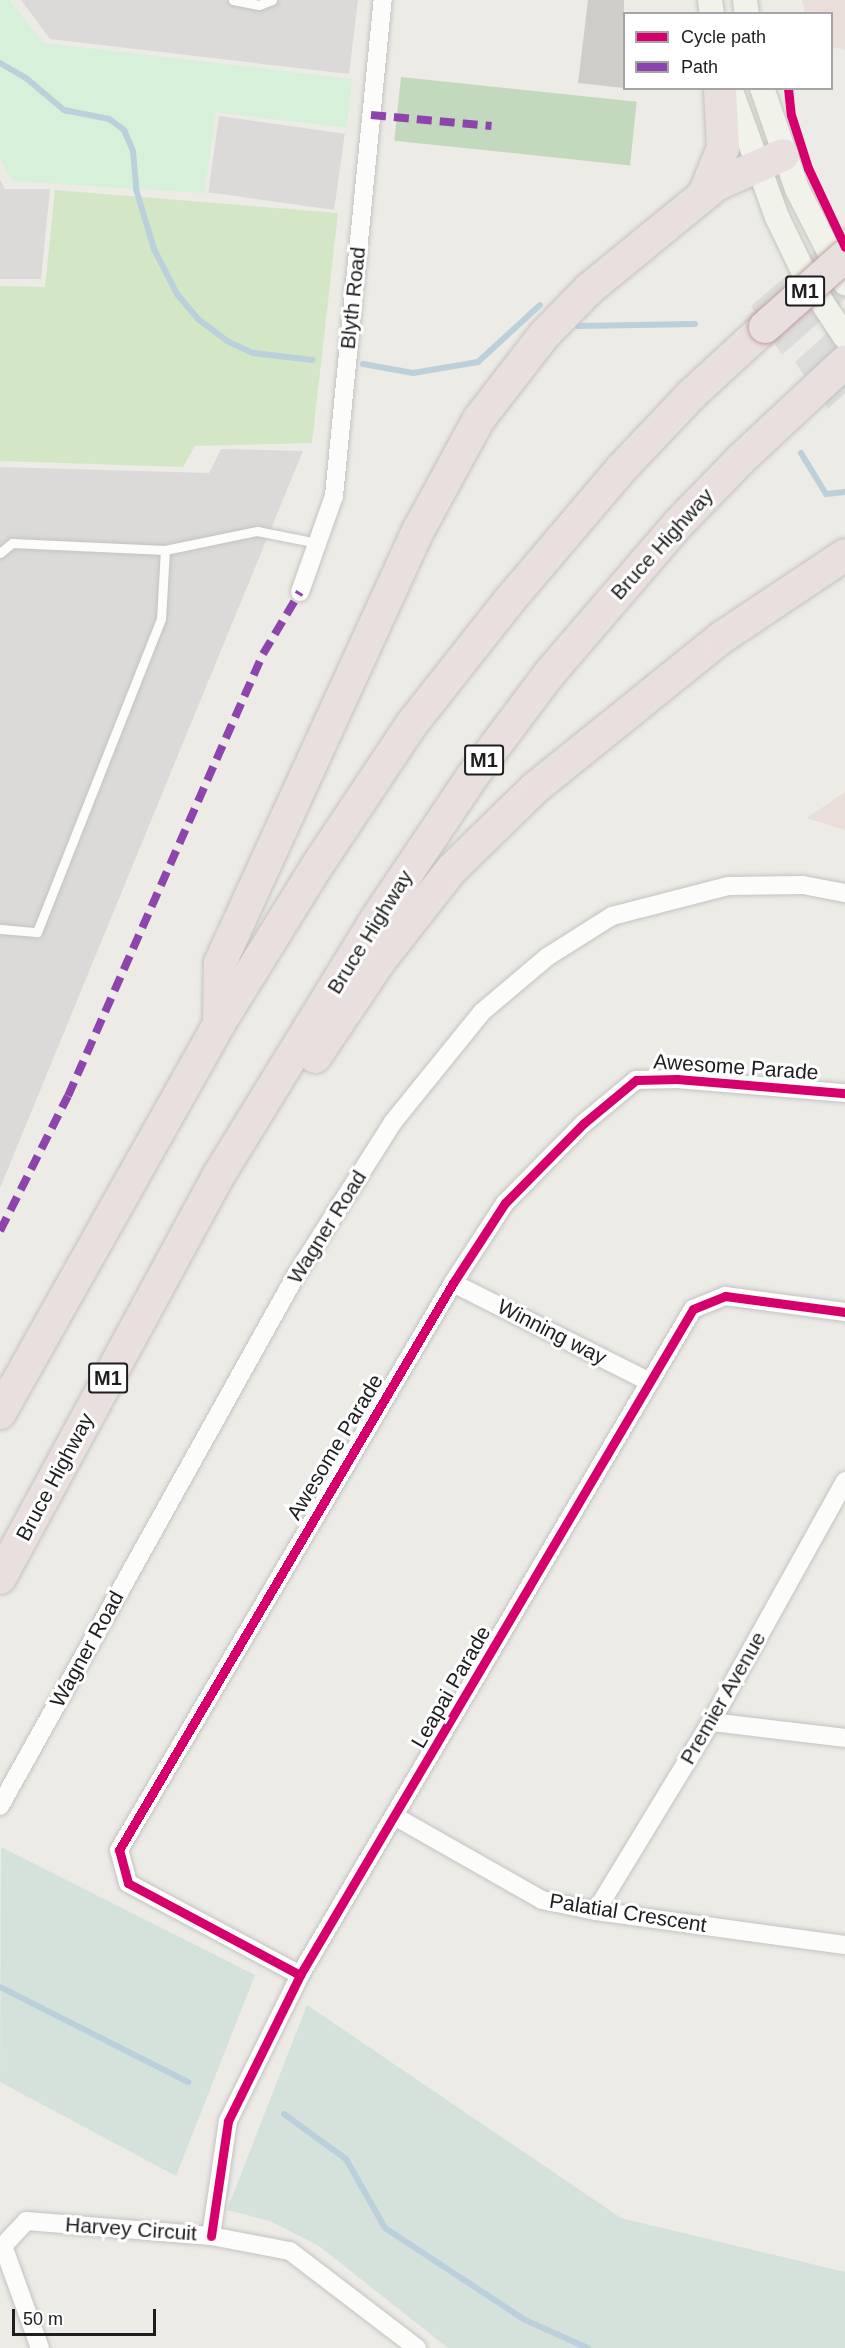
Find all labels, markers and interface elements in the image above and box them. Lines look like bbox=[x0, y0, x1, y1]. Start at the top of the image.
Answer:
legend bbox=[623, 12, 833, 90]
text: Cycle path bbox=[681, 27, 766, 47]
text: Path bbox=[681, 57, 718, 77]
street label: Blyth Road bbox=[335, 246, 371, 350]
road number: M1 bbox=[784, 274, 826, 308]
street label: Bruce Highway bbox=[605, 483, 719, 605]
road number: M1 bbox=[463, 743, 505, 777]
street label: Bruce Highway bbox=[322, 865, 418, 999]
street label: Awesome Parade bbox=[653, 1049, 819, 1085]
street label: Wagner Road bbox=[282, 1166, 372, 1288]
street label: Winning way bbox=[493, 1294, 611, 1370]
road number: M1 bbox=[87, 1361, 129, 1395]
street label: Awesome Parade bbox=[282, 1370, 388, 1524]
street label: Bruce Highway bbox=[11, 1409, 99, 1545]
street label: Wagner Road bbox=[45, 1587, 129, 1711]
street label: Leapai Parade bbox=[406, 1622, 496, 1752]
street label: Premier Avenue bbox=[675, 1627, 771, 1769]
street label: Palatial Crescent bbox=[548, 1888, 708, 1938]
street label: Harvey Circuit bbox=[64, 2212, 198, 2246]
scale bar bbox=[15, 2297, 159, 2335]
text: 50 m bbox=[23, 2309, 63, 2329]

